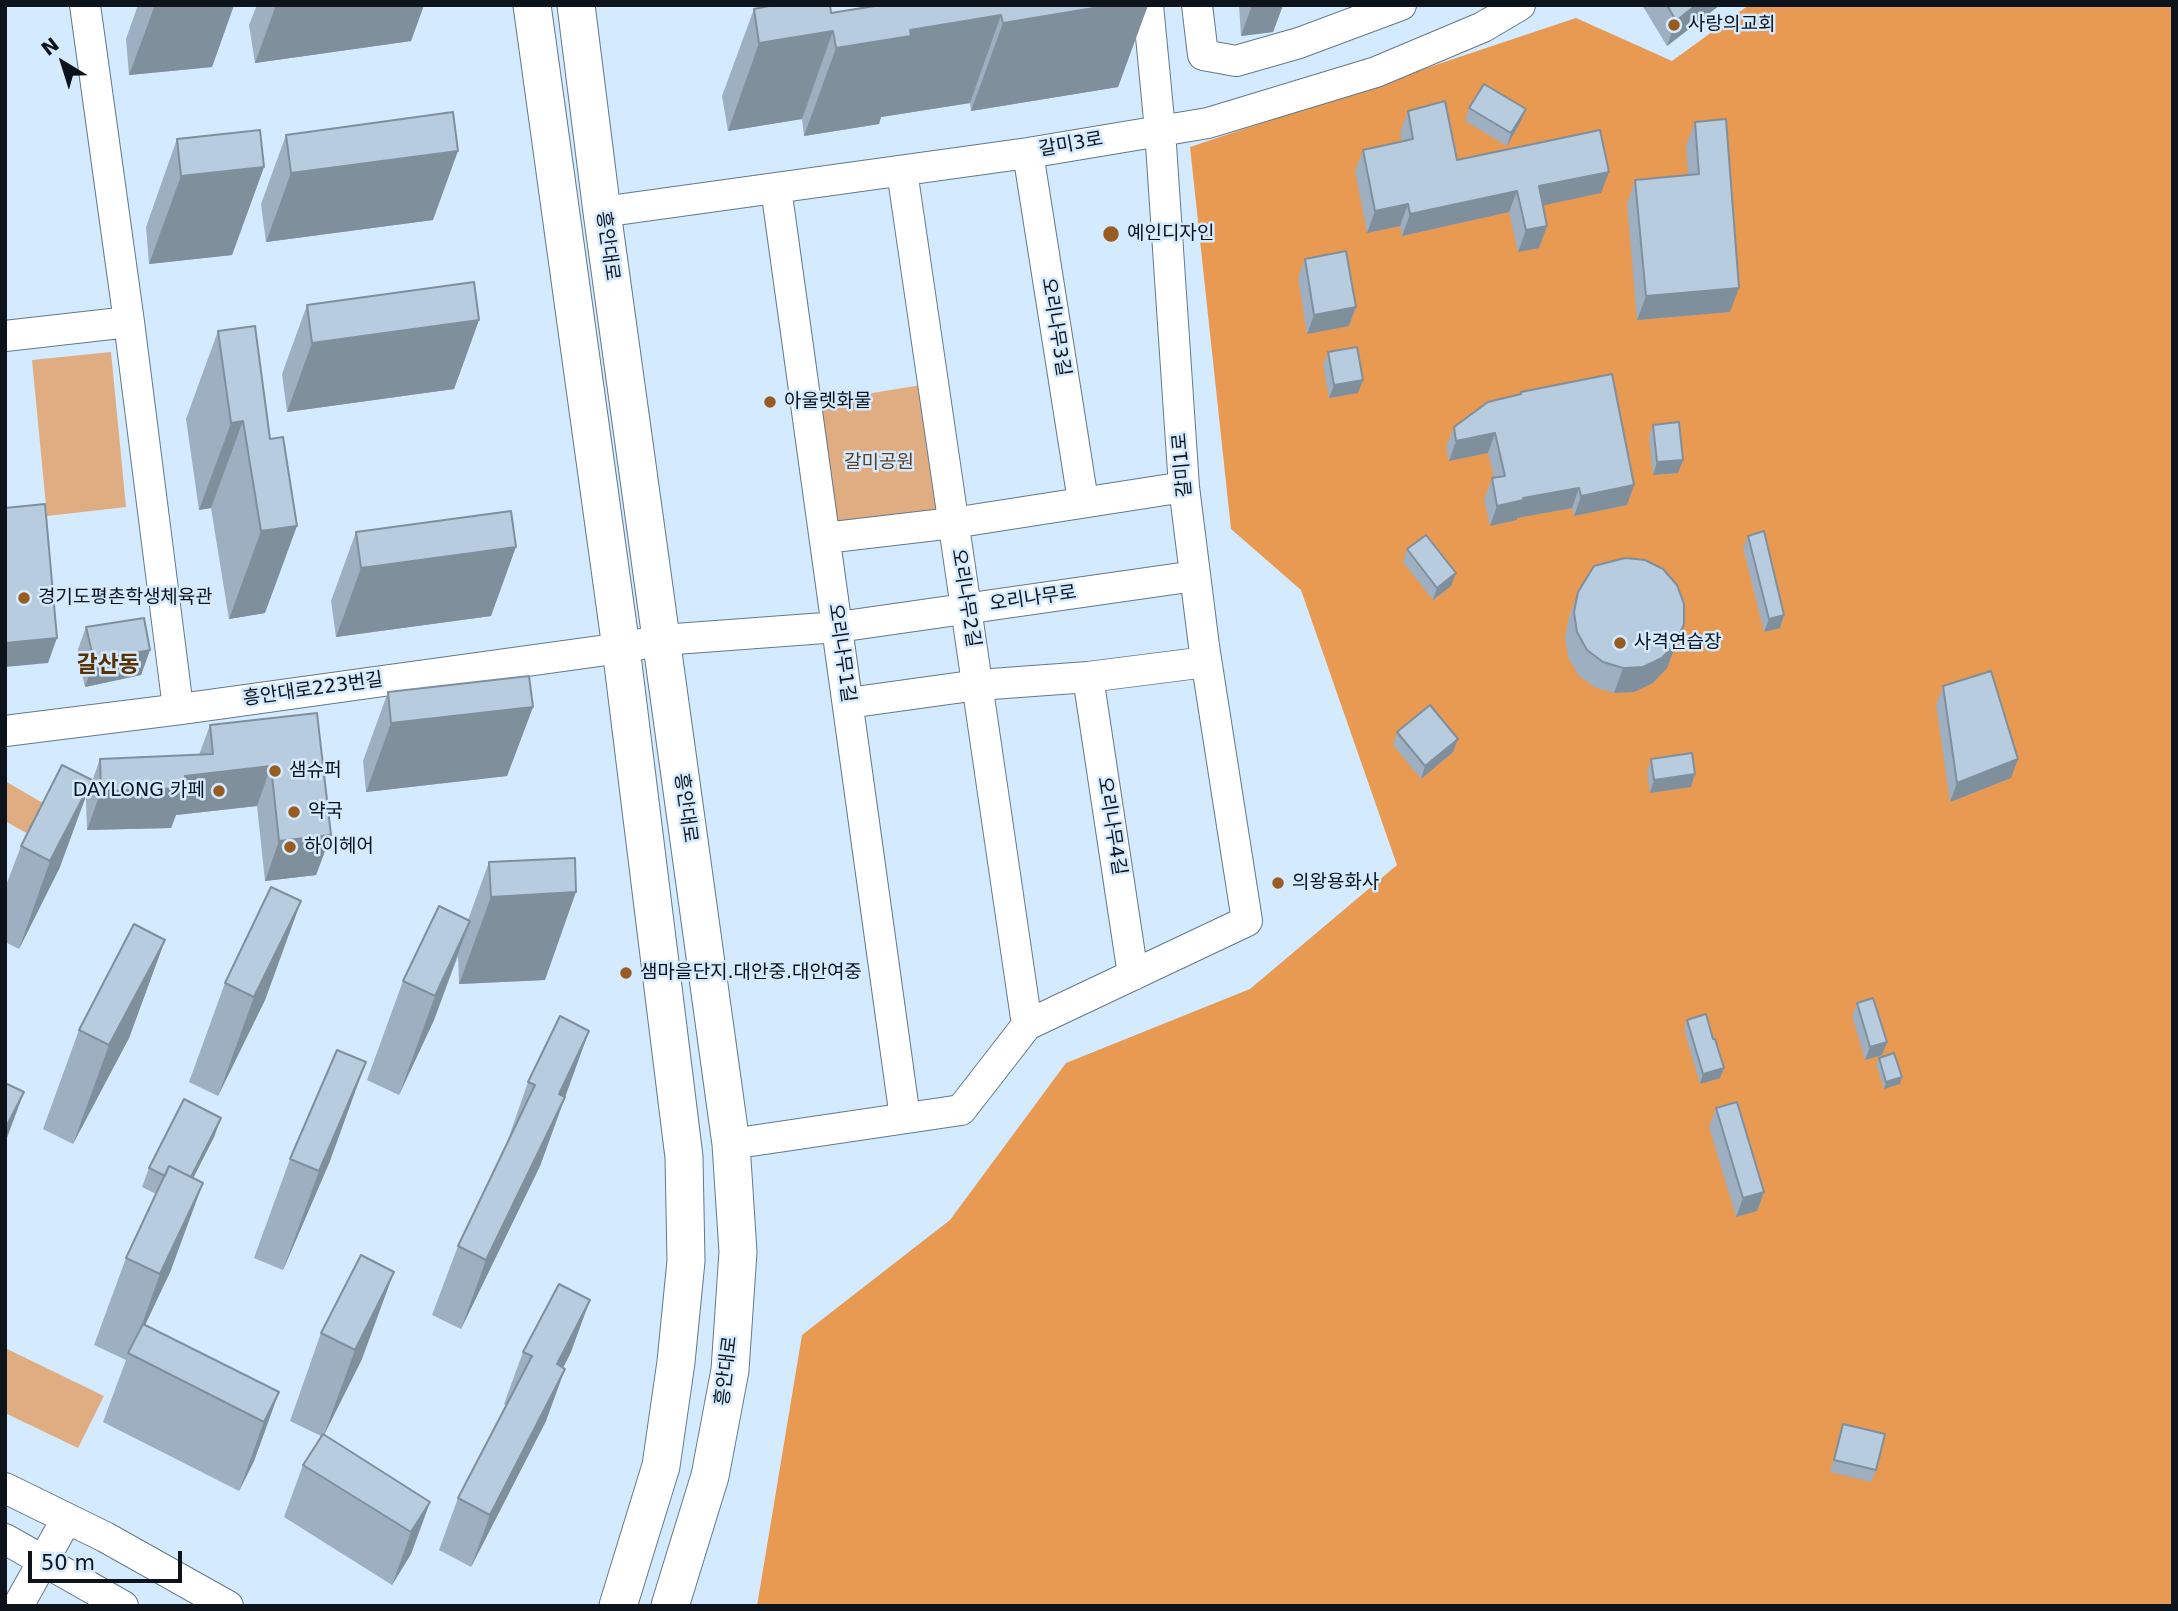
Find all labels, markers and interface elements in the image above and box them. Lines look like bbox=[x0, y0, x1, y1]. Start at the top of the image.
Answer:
place label: 사랑의교회 bbox=[1688, 14, 1775, 36]
marker: 사랑의교회 bbox=[1666, 17, 1682, 33]
north arrow bbox=[28, 28, 98, 98]
text: N bbox=[37, 33, 63, 60]
street label: 갈미3로 bbox=[1037, 128, 1105, 162]
street label: 흥안대로 bbox=[591, 210, 623, 282]
place label: 예인디자인 bbox=[1127, 223, 1214, 245]
marker: 예인디자인 bbox=[1101, 224, 1121, 244]
street label: 오리나무3길 bbox=[1036, 276, 1074, 378]
place label: 아울렛화물 bbox=[784, 391, 871, 413]
marker: 아울렛화물 bbox=[762, 394, 778, 410]
street label: 갈미1로 bbox=[1169, 432, 1197, 498]
park label: 갈미공원 bbox=[844, 452, 914, 474]
street label: 오리나무2길 bbox=[946, 547, 984, 649]
street label: 오리나무로 bbox=[988, 582, 1078, 616]
place label: 경기도평촌학생체육관 bbox=[38, 587, 213, 609]
marker: 경기도평촌학생체육관 bbox=[16, 590, 32, 606]
street label: 오리나무1길 bbox=[823, 602, 859, 704]
place label: 사격연습장 bbox=[1634, 632, 1721, 654]
marker: 사격연습장 bbox=[1612, 635, 1628, 651]
district label: 갈산동 bbox=[76, 652, 140, 680]
street label: 흥안대로223번길 bbox=[242, 669, 384, 711]
place label: 샘슈퍼 bbox=[289, 760, 341, 782]
marker: 샘슈퍼 bbox=[267, 763, 283, 779]
street label: 흥안대로 bbox=[669, 772, 701, 844]
street label: 오리나무4길 bbox=[1092, 775, 1130, 877]
place label: DAYLONG 카페 bbox=[73, 780, 205, 802]
marker: DAYLONG 카페 bbox=[211, 783, 227, 799]
place label: 약국 bbox=[308, 801, 343, 823]
marker: 약국 bbox=[286, 804, 302, 820]
place label: 하이헤어 bbox=[304, 836, 374, 858]
marker: 하이헤어 bbox=[282, 839, 298, 855]
place label: 의왕용화사 bbox=[1292, 872, 1379, 894]
marker: 의왕용화사 bbox=[1270, 875, 1286, 891]
place label: 샘마을단지.대안중.대안여중 bbox=[640, 962, 862, 984]
marker: 샘마을단지.대안중.대안여중 bbox=[618, 965, 634, 981]
street label: 흥안대로 bbox=[711, 1335, 743, 1407]
scale bar bbox=[32, 1538, 186, 1582]
text: 50 m bbox=[41, 1551, 95, 1575]

